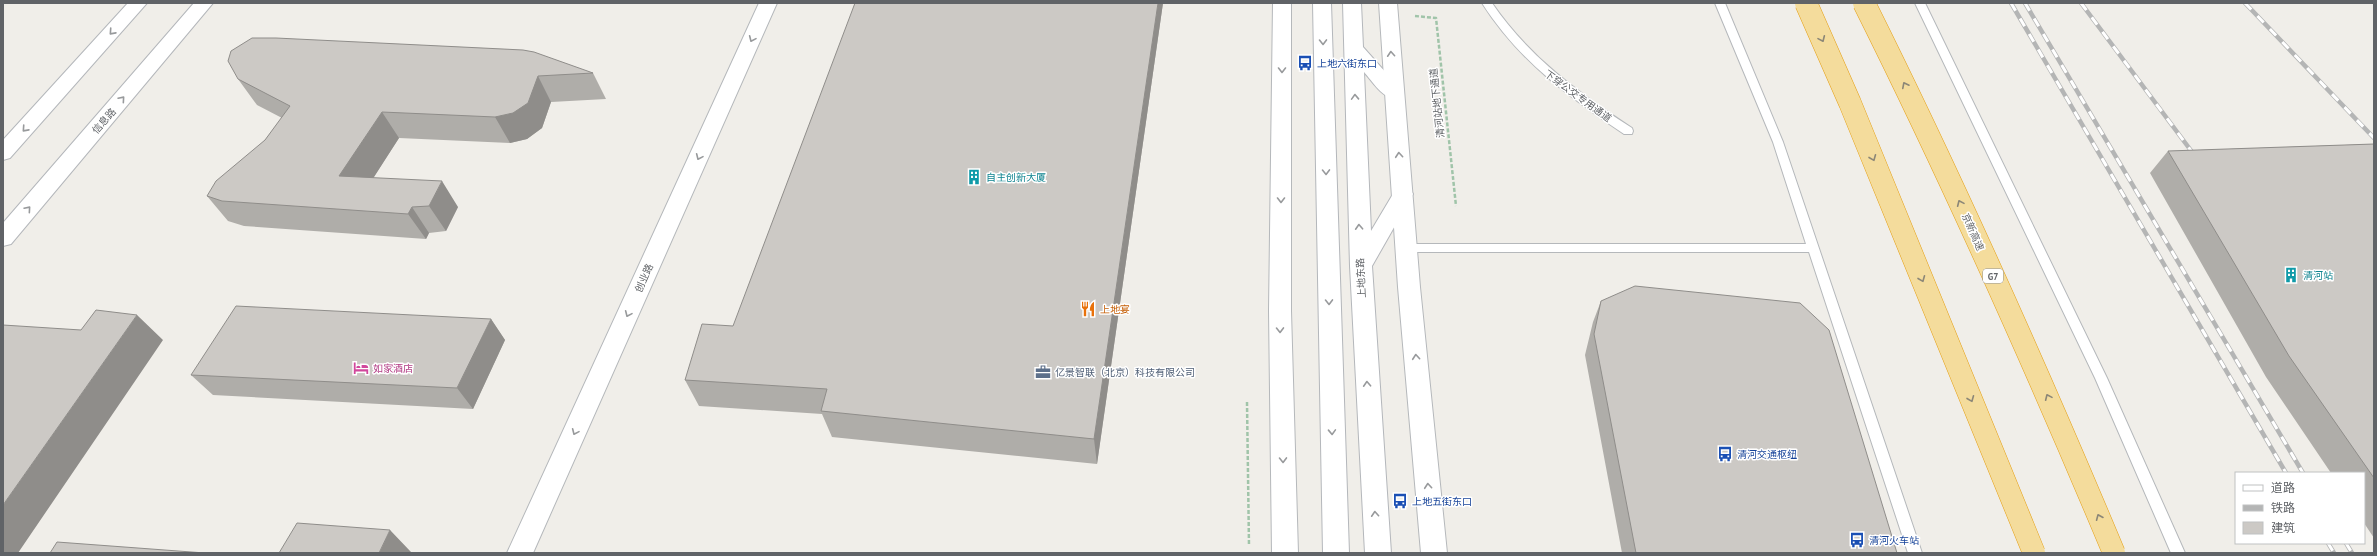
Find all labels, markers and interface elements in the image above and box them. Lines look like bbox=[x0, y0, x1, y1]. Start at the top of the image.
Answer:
one-way arrow bbox=[109, 27, 116, 35]
one-way arrow bbox=[749, 34, 757, 42]
one-way arrow bbox=[1817, 34, 1825, 42]
one-way arrow bbox=[1319, 39, 1327, 45]
one-way arrow bbox=[1387, 51, 1395, 57]
bus stop icon: 上地六街东口 bbox=[1296, 54, 1314, 72]
place label: 上地六街东口 bbox=[1317, 57, 1377, 70]
one-way arrow bbox=[1278, 67, 1286, 73]
street label: 下穿公交专用通道 bbox=[1542, 67, 1614, 125]
street label: 清河站地下通道 bbox=[1427, 68, 1447, 138]
one-way arrow bbox=[1902, 81, 1910, 89]
one-way arrow bbox=[1350, 94, 1359, 100]
one-way arrow bbox=[117, 97, 124, 104]
street label: 信息路 bbox=[89, 105, 119, 137]
one-way arrow bbox=[22, 124, 29, 131]
one-way arrow bbox=[1395, 152, 1404, 158]
one-way arrow bbox=[696, 153, 704, 160]
one-way arrow bbox=[1868, 154, 1876, 162]
building icon: 自主创新大厦 bbox=[965, 168, 983, 186]
one-way arrow bbox=[1322, 169, 1330, 175]
place label: 自主创新大厦 bbox=[986, 171, 1046, 184]
one-way arrow bbox=[1277, 197, 1285, 203]
one-way arrow bbox=[1956, 199, 1964, 206]
one-way arrow bbox=[24, 206, 31, 213]
street label: 京新高速 bbox=[1959, 211, 1987, 253]
one-way arrow bbox=[1354, 224, 1363, 230]
street label: 上地东路 bbox=[1353, 258, 1369, 298]
street label: 创业路 bbox=[632, 262, 656, 294]
building icon: 清河站 bbox=[2282, 266, 2300, 284]
road number: G7 bbox=[1983, 269, 2003, 283]
place label: 清河站 bbox=[2303, 269, 2333, 282]
one-way arrow bbox=[1918, 275, 1926, 282]
one-way arrow bbox=[1324, 299, 1333, 305]
restaurant icon: 上地宴 bbox=[1079, 300, 1097, 318]
place label: 上地宴 bbox=[1100, 303, 1130, 316]
one-way arrow bbox=[625, 309, 633, 317]
one-way arrow bbox=[1276, 327, 1285, 333]
one-way arrow bbox=[1411, 354, 1420, 360]
hotel icon: 如家酒店 bbox=[352, 359, 370, 377]
place label: 如家酒店 bbox=[373, 362, 413, 375]
office icon: 亿景智联（北京）科技有限公司 bbox=[1034, 363, 1052, 381]
place label: 亿景智联（北京）科技有限公司 bbox=[1055, 366, 1195, 379]
one-way arrow bbox=[1363, 381, 1371, 387]
one-way arrow bbox=[2045, 394, 2053, 402]
one-way arrow bbox=[1967, 395, 1975, 402]
one-way arrow bbox=[571, 429, 579, 436]
one-way arrow bbox=[1328, 429, 1336, 435]
bus stop icon: 清河交通枢纽 bbox=[1716, 445, 1734, 463]
place label: 清河交通枢纽 bbox=[1737, 448, 1797, 461]
one-way arrow bbox=[1279, 457, 1287, 463]
legend bbox=[2235, 472, 2365, 544]
text: 道路 bbox=[2271, 480, 2295, 495]
one-way arrow bbox=[1424, 483, 1433, 489]
bus stop icon: 上地五街东口 bbox=[1391, 492, 1409, 510]
place label: 上地五街东口 bbox=[1412, 495, 1472, 508]
text: 铁路 bbox=[2271, 500, 2295, 515]
one-way arrow bbox=[1371, 511, 1380, 517]
one-way arrow bbox=[2096, 514, 2104, 521]
text: 建筑 bbox=[2271, 520, 2295, 535]
bus stop icon: 清河火车站 bbox=[1848, 531, 1866, 549]
place label: 清河火车站 bbox=[1869, 534, 1919, 547]

